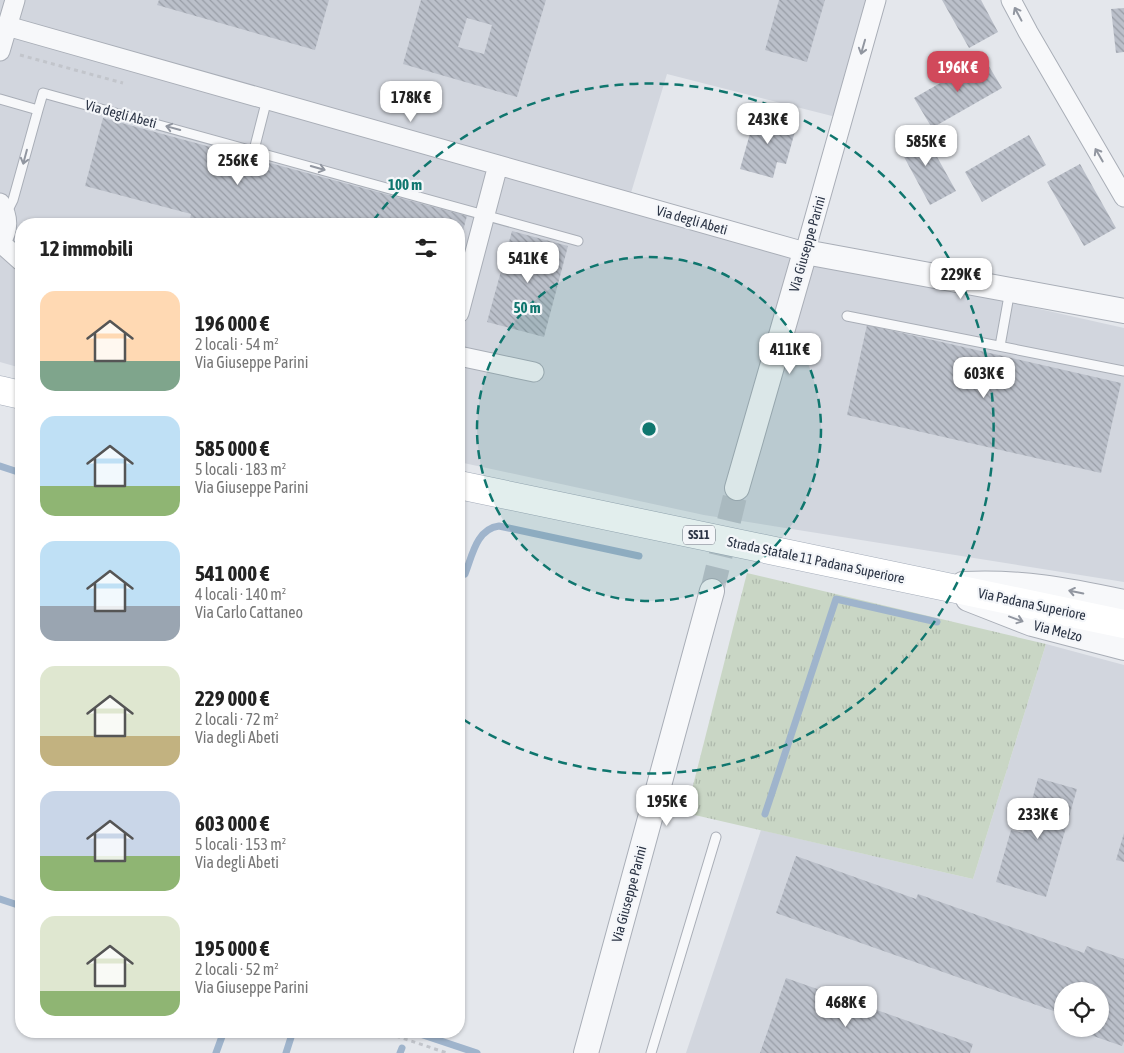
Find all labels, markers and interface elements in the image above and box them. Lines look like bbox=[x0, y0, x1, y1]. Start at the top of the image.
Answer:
one-way arrow bbox=[1013, 7, 1022, 22]
one-way arrow bbox=[857, 38, 867, 54]
pin: 196K € bbox=[917, 51, 999, 93]
text: 196K € bbox=[938, 58, 978, 76]
pin: 178K € bbox=[370, 80, 452, 123]
text: 178K € bbox=[391, 88, 431, 106]
street label: Via degli Abeti bbox=[83, 97, 159, 131]
pin: 243K € bbox=[727, 102, 809, 145]
text: 243K € bbox=[748, 110, 788, 128]
one-way arrow bbox=[165, 123, 181, 133]
pin: 585K € bbox=[885, 124, 967, 167]
text: 585K € bbox=[906, 132, 946, 150]
pin: 256K € bbox=[197, 144, 279, 186]
one-way arrow bbox=[20, 148, 29, 164]
one-way arrow bbox=[1094, 148, 1104, 162]
text: 256K € bbox=[218, 151, 258, 169]
one-way arrow bbox=[309, 164, 325, 174]
text: 100 m bbox=[388, 176, 422, 193]
street label: Via Giuseppe Parini bbox=[786, 194, 828, 294]
street label: Via degli Abeti bbox=[654, 202, 730, 238]
icon: filters bbox=[412, 234, 440, 262]
text: 12 immobili bbox=[40, 236, 133, 260]
pin: 541K € bbox=[487, 242, 569, 284]
text: 541K € bbox=[508, 249, 548, 267]
pin: 229K € bbox=[920, 258, 1002, 300]
text: 229K € bbox=[941, 265, 981, 283]
text: 50 m bbox=[514, 299, 541, 316]
icon: home bbox=[80, 311, 140, 371]
text: 196 000 € bbox=[195, 311, 269, 335]
pin: 411K € bbox=[749, 332, 831, 375]
text: 2 locali · 54 m² bbox=[195, 335, 279, 353]
text: 411K € bbox=[770, 340, 810, 358]
text: Via Giuseppe Parini bbox=[195, 353, 308, 371]
pin: 603K € bbox=[943, 356, 1025, 399]
text: 603K € bbox=[964, 364, 1004, 382]
centre of rings bbox=[640, 420, 658, 438]
icon: home bbox=[80, 436, 140, 496]
text: 585 000 € bbox=[195, 436, 269, 460]
text: 5 locali · 183 m² bbox=[195, 460, 286, 478]
text: Via Giuseppe Parini bbox=[195, 478, 308, 496]
road number: SS11 bbox=[683, 526, 715, 544]
street label: Strada Statale 11 Padana Superiore bbox=[726, 533, 906, 587]
icon: home bbox=[80, 561, 140, 621]
text: 541 000 € bbox=[195, 561, 269, 585]
text: 4 locali · 140 m² bbox=[195, 585, 286, 603]
street label: Via Padana Superiore bbox=[977, 585, 1087, 623]
one-way arrow bbox=[1069, 587, 1085, 596]
text: Via Carlo Cattaneo bbox=[195, 603, 303, 621]
one-way arrow bbox=[1008, 615, 1023, 624]
street label: Via Melzo bbox=[1032, 617, 1084, 645]
icon: home bbox=[80, 686, 140, 746]
text: 229 000 € bbox=[195, 686, 269, 710]
text: 2 locali · 72 m² bbox=[195, 710, 279, 728]
text: Via degli Abeti bbox=[195, 728, 279, 746]
pin: 195K € bbox=[626, 784, 708, 827]
text: 195K € bbox=[647, 792, 687, 810]
pin: 233K € bbox=[997, 798, 1079, 840]
text: 233K € bbox=[1018, 805, 1058, 823]
icon: home bbox=[80, 811, 140, 871]
text: 603 000 € bbox=[195, 811, 269, 835]
text: 5 locali · 153 m² bbox=[195, 835, 286, 853]
street label: Via Giuseppe Parini bbox=[608, 844, 650, 944]
text: Via degli Abeti bbox=[195, 853, 279, 871]
icon: home bbox=[80, 936, 140, 996]
text: 195 000 € bbox=[195, 936, 269, 960]
text: 2 locali · 52 m² bbox=[195, 960, 279, 978]
text: Via Giuseppe Parini bbox=[195, 978, 308, 996]
map controls bbox=[1054, 982, 1109, 1037]
button: locate bbox=[1054, 982, 1109, 1037]
pin: 468K € bbox=[805, 986, 887, 1028]
text: 468K € bbox=[826, 993, 866, 1011]

